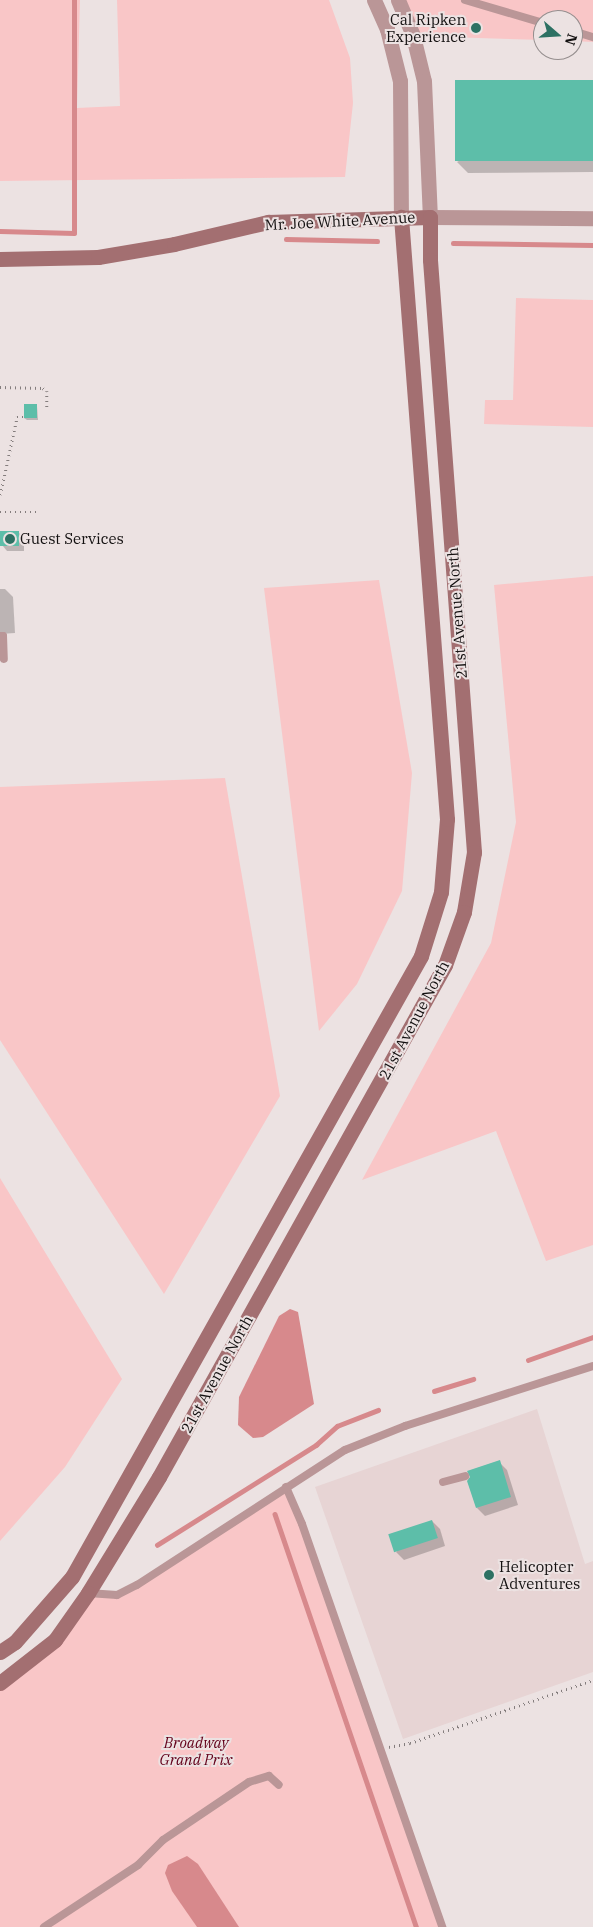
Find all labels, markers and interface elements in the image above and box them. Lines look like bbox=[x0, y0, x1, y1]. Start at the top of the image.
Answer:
place label: Cal Ripken Experience bbox=[386, 10, 466, 45]
north arrow bbox=[533, 10, 583, 60]
marker: Cal Ripken Experience bbox=[470, 22, 482, 34]
text: N bbox=[561, 31, 582, 48]
street label: Mr. Joe White Avenue bbox=[264, 208, 416, 234]
place label: Guest Services bbox=[20, 530, 124, 548]
marker: Guest Services bbox=[4, 533, 16, 545]
street label: 21st Avenue North bbox=[443, 547, 471, 679]
street label: 21st Avenue North bbox=[375, 958, 453, 1082]
street label: 21st Avenue North bbox=[177, 1312, 257, 1436]
place label: Helicopter Adventures bbox=[499, 1557, 580, 1592]
marker: Helicopter Adventures bbox=[483, 1569, 495, 1581]
park label: Broadway Grand Prix bbox=[160, 1733, 232, 1768]

